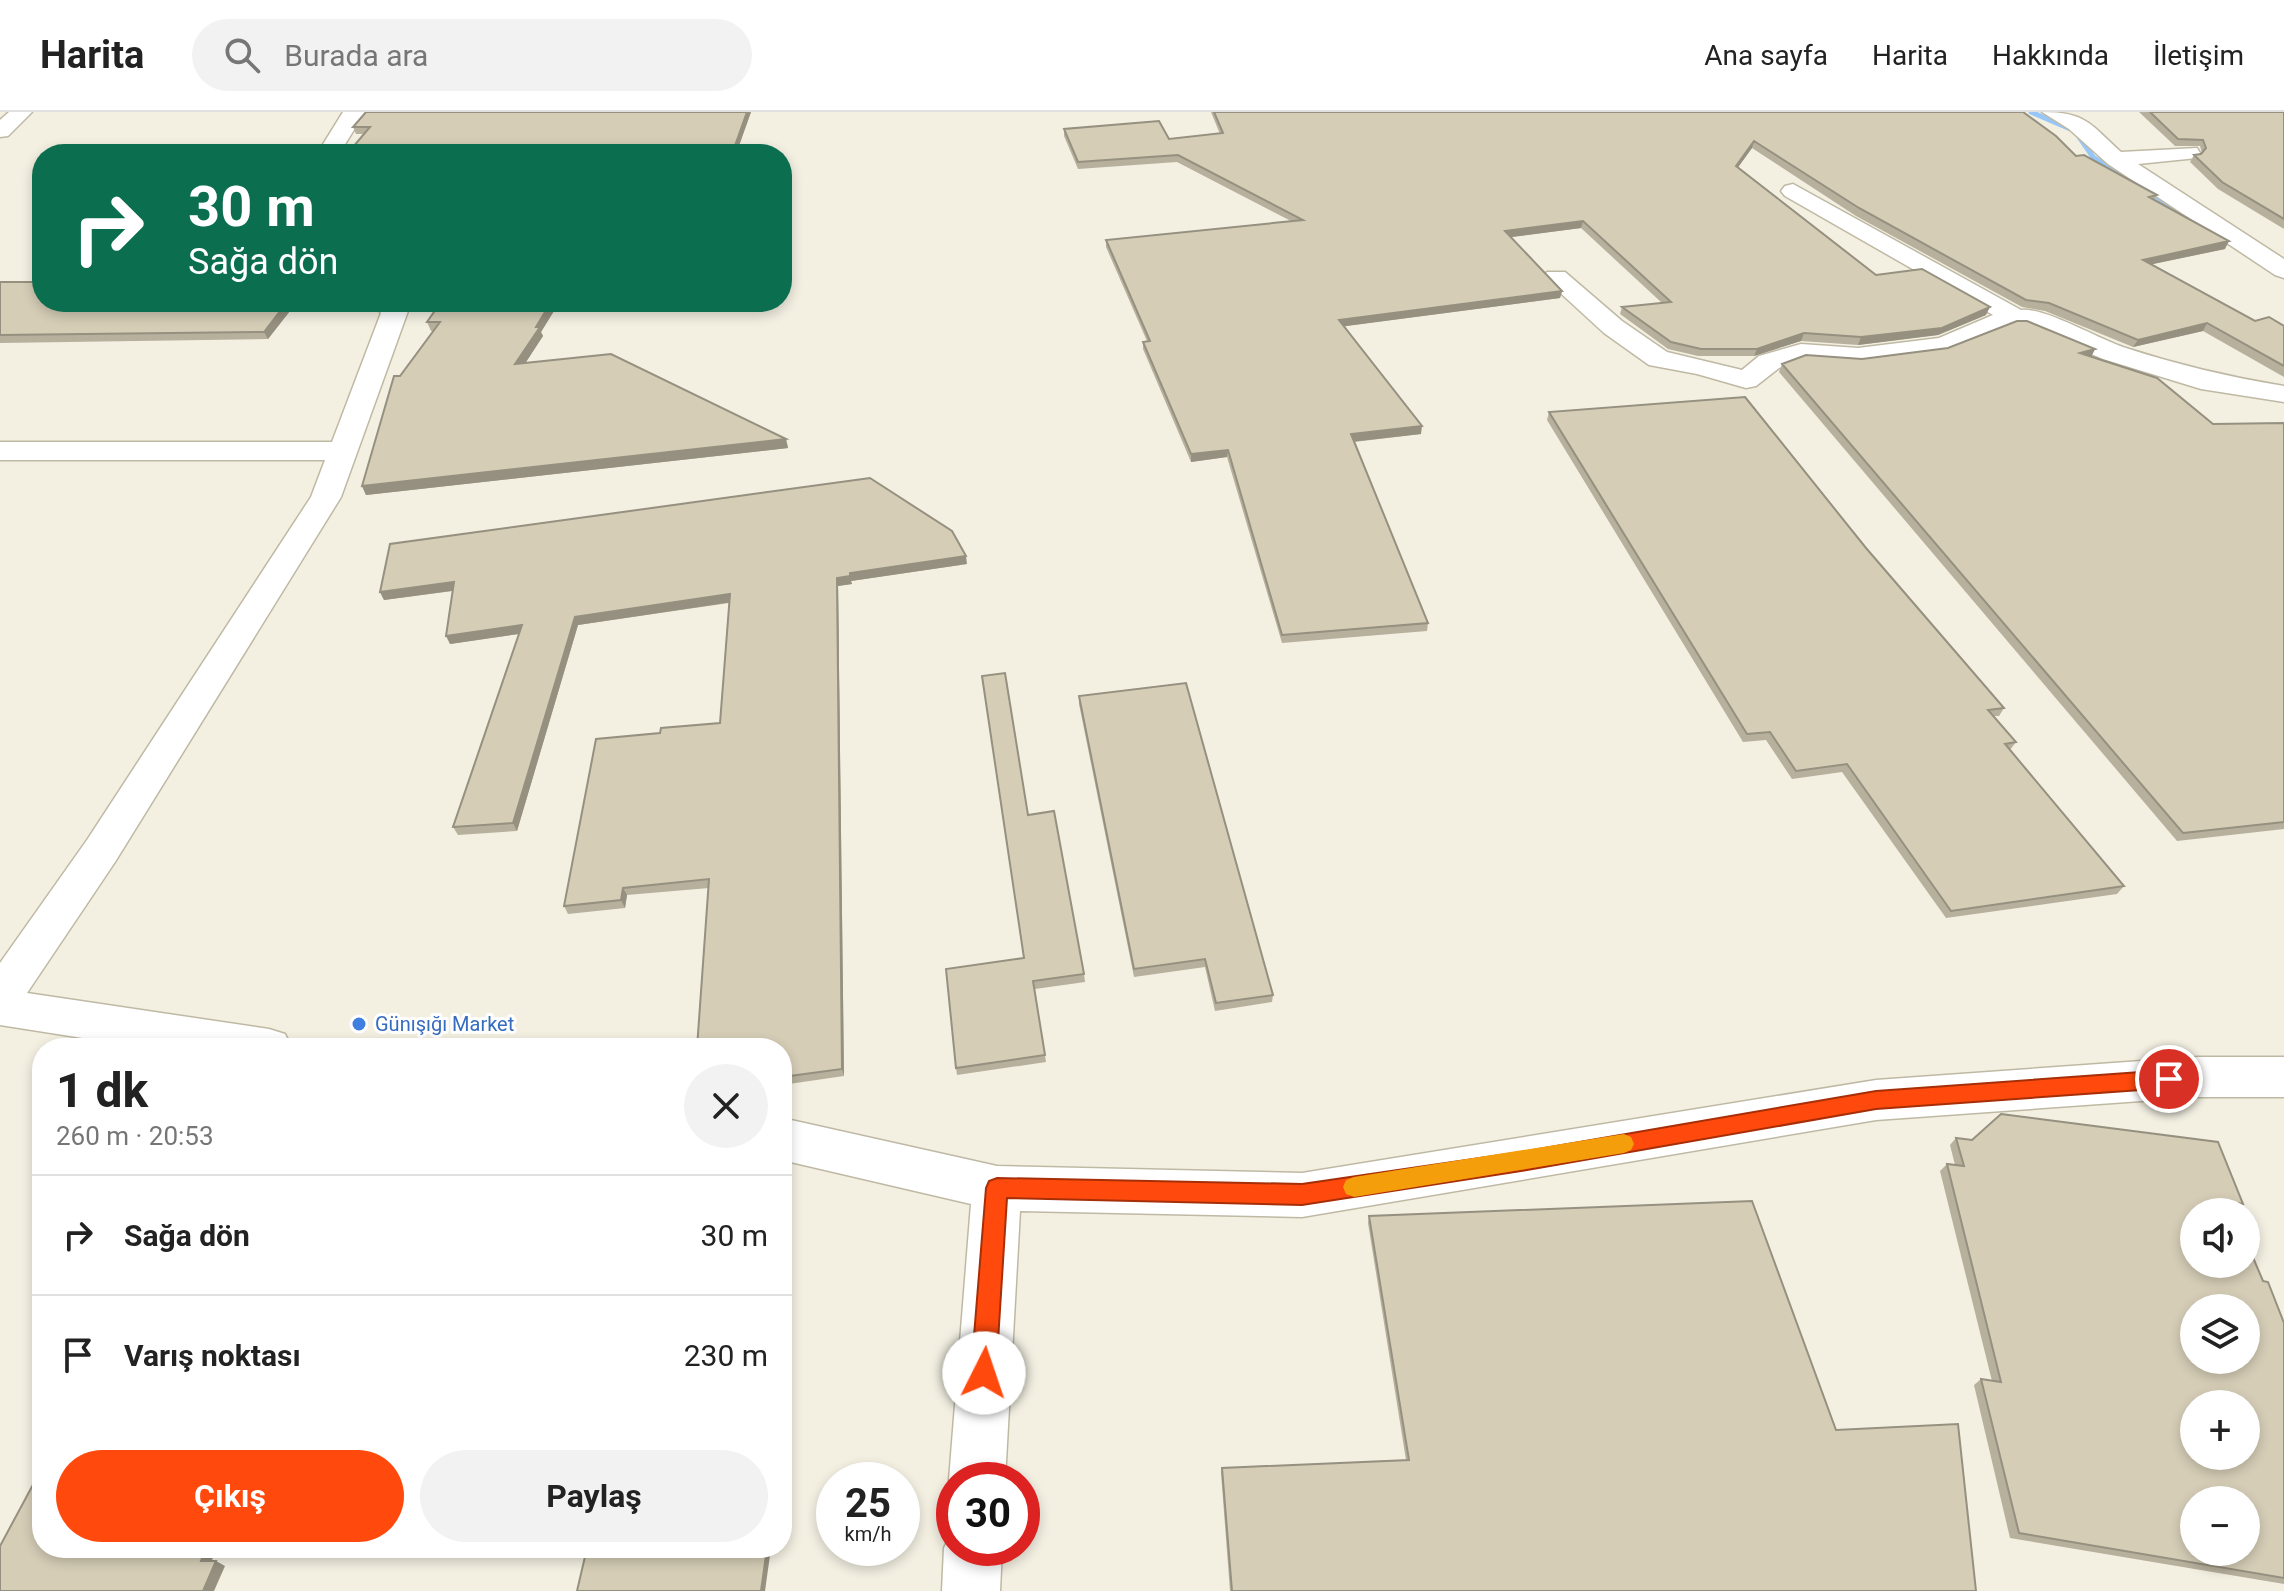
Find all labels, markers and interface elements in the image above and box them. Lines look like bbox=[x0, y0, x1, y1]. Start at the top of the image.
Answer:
search box bbox=[192, 19, 752, 91]
text: Harita bbox=[40, 33, 144, 77]
icon: search bbox=[220, 33, 264, 77]
text: Burada ara bbox=[284, 38, 428, 73]
text: Ana sayfa bbox=[1704, 39, 1828, 72]
text: Harita bbox=[1872, 39, 1948, 72]
text: Hakkında bbox=[1992, 39, 2109, 72]
text: İletişim bbox=[2153, 39, 2244, 72]
text: 30 m bbox=[188, 174, 315, 240]
icon: right bbox=[56, 176, 160, 280]
text: Sağa dön bbox=[188, 241, 338, 283]
place label: Günışığı Market bbox=[375, 1012, 514, 1036]
marker: Günışığı Market bbox=[350, 1015, 368, 1033]
pin bbox=[2135, 1045, 2203, 1113]
icon: arrive bbox=[2147, 1057, 2191, 1101]
text: 1 dk bbox=[56, 1062, 148, 1119]
button: close bbox=[684, 1064, 768, 1148]
text: 260 m · 20:53 bbox=[56, 1121, 214, 1151]
map controls bbox=[2180, 1198, 2260, 1566]
button: sound bbox=[2180, 1198, 2260, 1278]
icon: right bbox=[56, 1213, 100, 1257]
text: Sağa dön bbox=[124, 1218, 250, 1253]
text: 30 m bbox=[701, 1218, 768, 1253]
button: layers bbox=[2180, 1294, 2260, 1374]
position arrow bbox=[942, 1331, 1026, 1415]
icon: arrive bbox=[56, 1333, 100, 1377]
text: Varış noktası bbox=[124, 1338, 301, 1373]
text: 230 m bbox=[684, 1338, 768, 1373]
button: + bbox=[2180, 1390, 2260, 1470]
button: Çıkış bbox=[56, 1450, 404, 1542]
button: Paylaş bbox=[420, 1450, 768, 1542]
speed limit sign: 30 bbox=[936, 1462, 1040, 1566]
text: 25 bbox=[845, 1480, 891, 1527]
button: − bbox=[2180, 1486, 2260, 1566]
text: km/h bbox=[845, 1522, 891, 1546]

